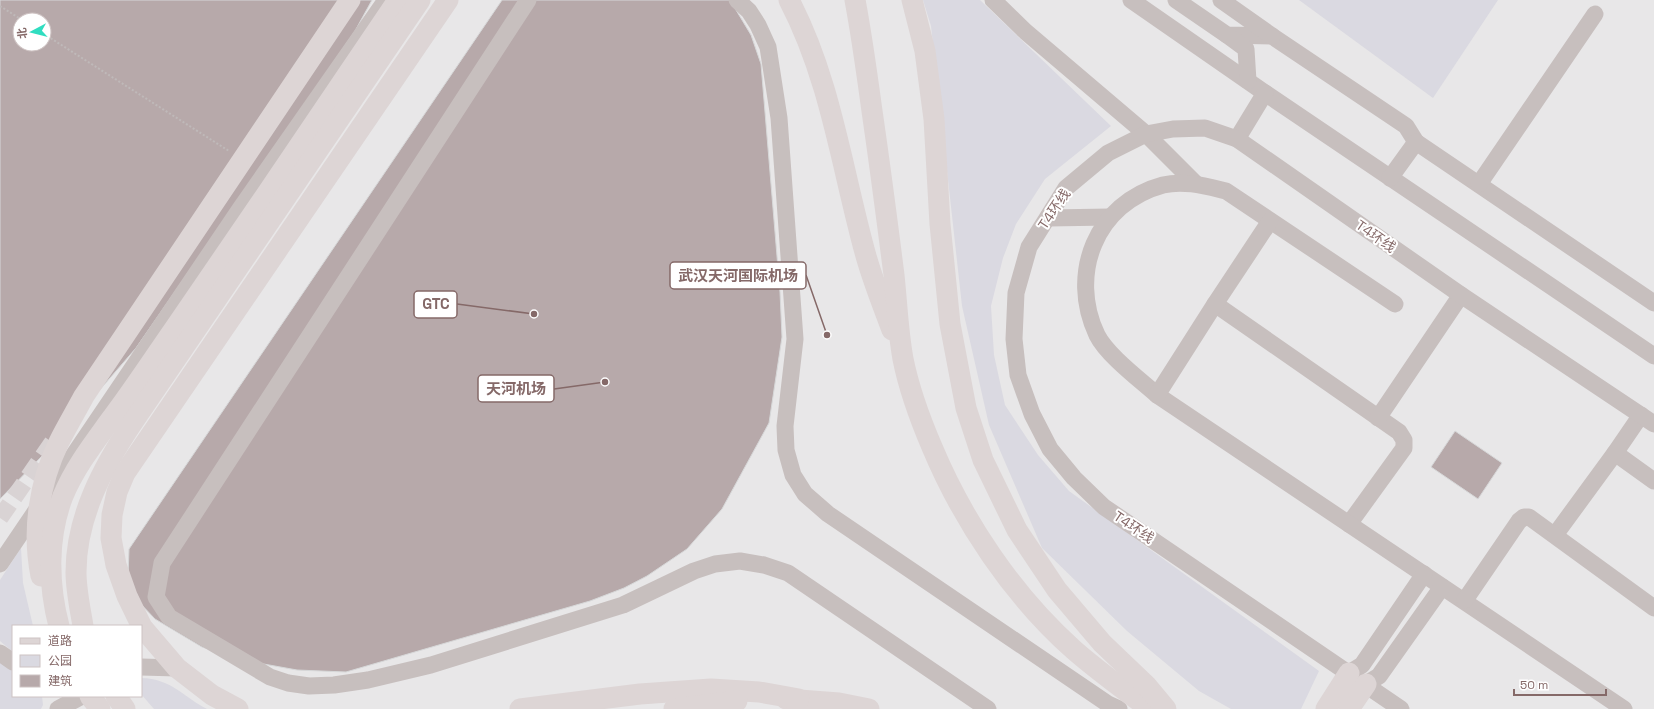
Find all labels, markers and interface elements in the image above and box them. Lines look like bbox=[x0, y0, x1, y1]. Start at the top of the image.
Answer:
north arrow bbox=[12, 12, 52, 52]
text: 北 bbox=[14, 27, 30, 40]
street label: T4环线 bbox=[1034, 185, 1074, 233]
street label: T4环线 bbox=[1352, 216, 1400, 256]
callout: 武汉天河国际机场 bbox=[670, 262, 806, 289]
text: 武汉天河国际机场 bbox=[678, 266, 798, 285]
callout: GTC bbox=[414, 291, 457, 318]
text: GTC bbox=[422, 294, 450, 313]
callout: 天河机场 bbox=[478, 375, 554, 402]
text: 天河机场 bbox=[486, 379, 546, 398]
street label: T4环线 bbox=[1110, 507, 1158, 547]
legend bbox=[12, 625, 142, 697]
text: 道路 bbox=[48, 633, 72, 649]
text: 公园 bbox=[48, 653, 72, 669]
scale bar bbox=[1514, 671, 1606, 697]
text: 建筑 bbox=[48, 673, 72, 689]
text: 50 m bbox=[1520, 677, 1548, 693]

